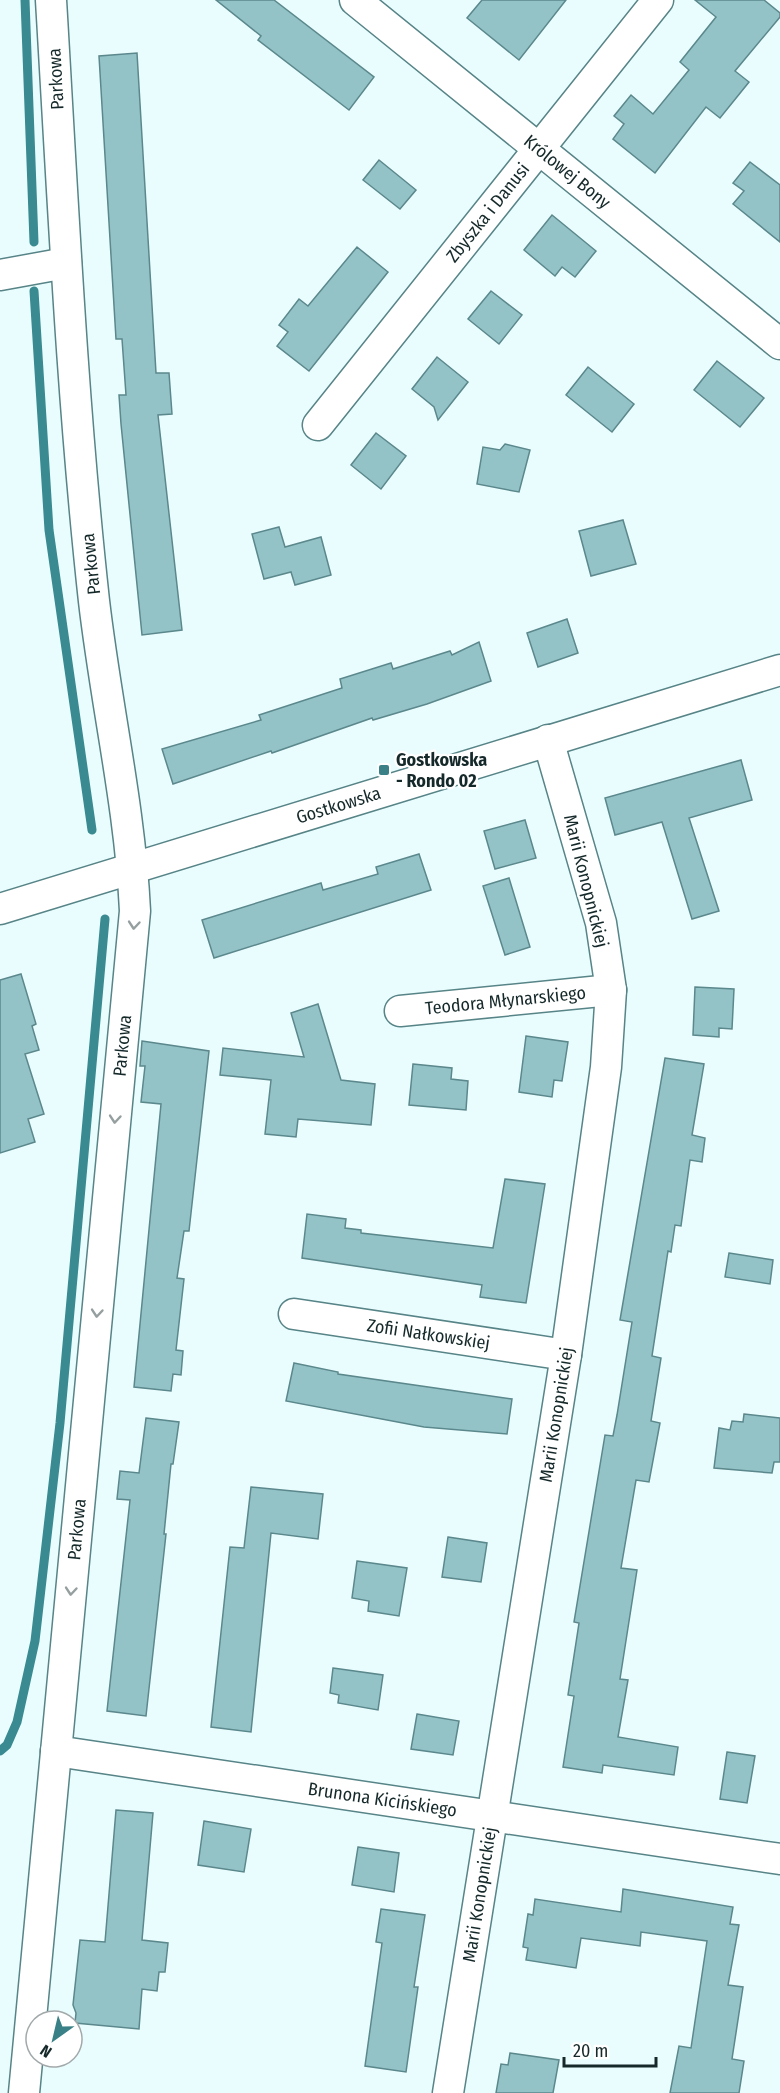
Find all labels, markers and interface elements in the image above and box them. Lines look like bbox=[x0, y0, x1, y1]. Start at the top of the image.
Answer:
street label: Parkowa bbox=[43, 47, 69, 110]
street label: Królowej Bony bbox=[519, 130, 615, 213]
street label: Zbyszka i Danusi bbox=[442, 159, 534, 267]
street label: Parkowa bbox=[77, 532, 105, 596]
place label: Gostkowska - Rondo 02 bbox=[396, 749, 487, 792]
marker: Gostkowska - Rondo 02 bbox=[377, 763, 391, 777]
street label: Gostkowska bbox=[293, 782, 384, 829]
street label: Marii Konopnickiej bbox=[559, 812, 613, 950]
one-way arrow bbox=[128, 921, 141, 930]
street label: Teodora Młynarskiego bbox=[424, 982, 587, 1019]
street label: Parkowa bbox=[109, 1014, 136, 1077]
one-way arrow bbox=[109, 1115, 122, 1124]
one-way arrow bbox=[91, 1309, 104, 1318]
street label: Zofii Nałkowskiej bbox=[365, 1314, 492, 1354]
street label: Marii Konopnickiej bbox=[535, 1346, 578, 1484]
street label: Parkowa bbox=[63, 1498, 91, 1561]
one-way arrow bbox=[65, 1587, 78, 1596]
street label: Brunona Kicińskiego bbox=[307, 1778, 458, 1822]
street label: Marii Konopnickiej bbox=[458, 1825, 501, 1964]
north arrow bbox=[24, 2009, 84, 2069]
scale bar bbox=[564, 2030, 656, 2068]
text: N bbox=[37, 2040, 55, 2062]
text: 20 m bbox=[573, 2040, 608, 2062]

